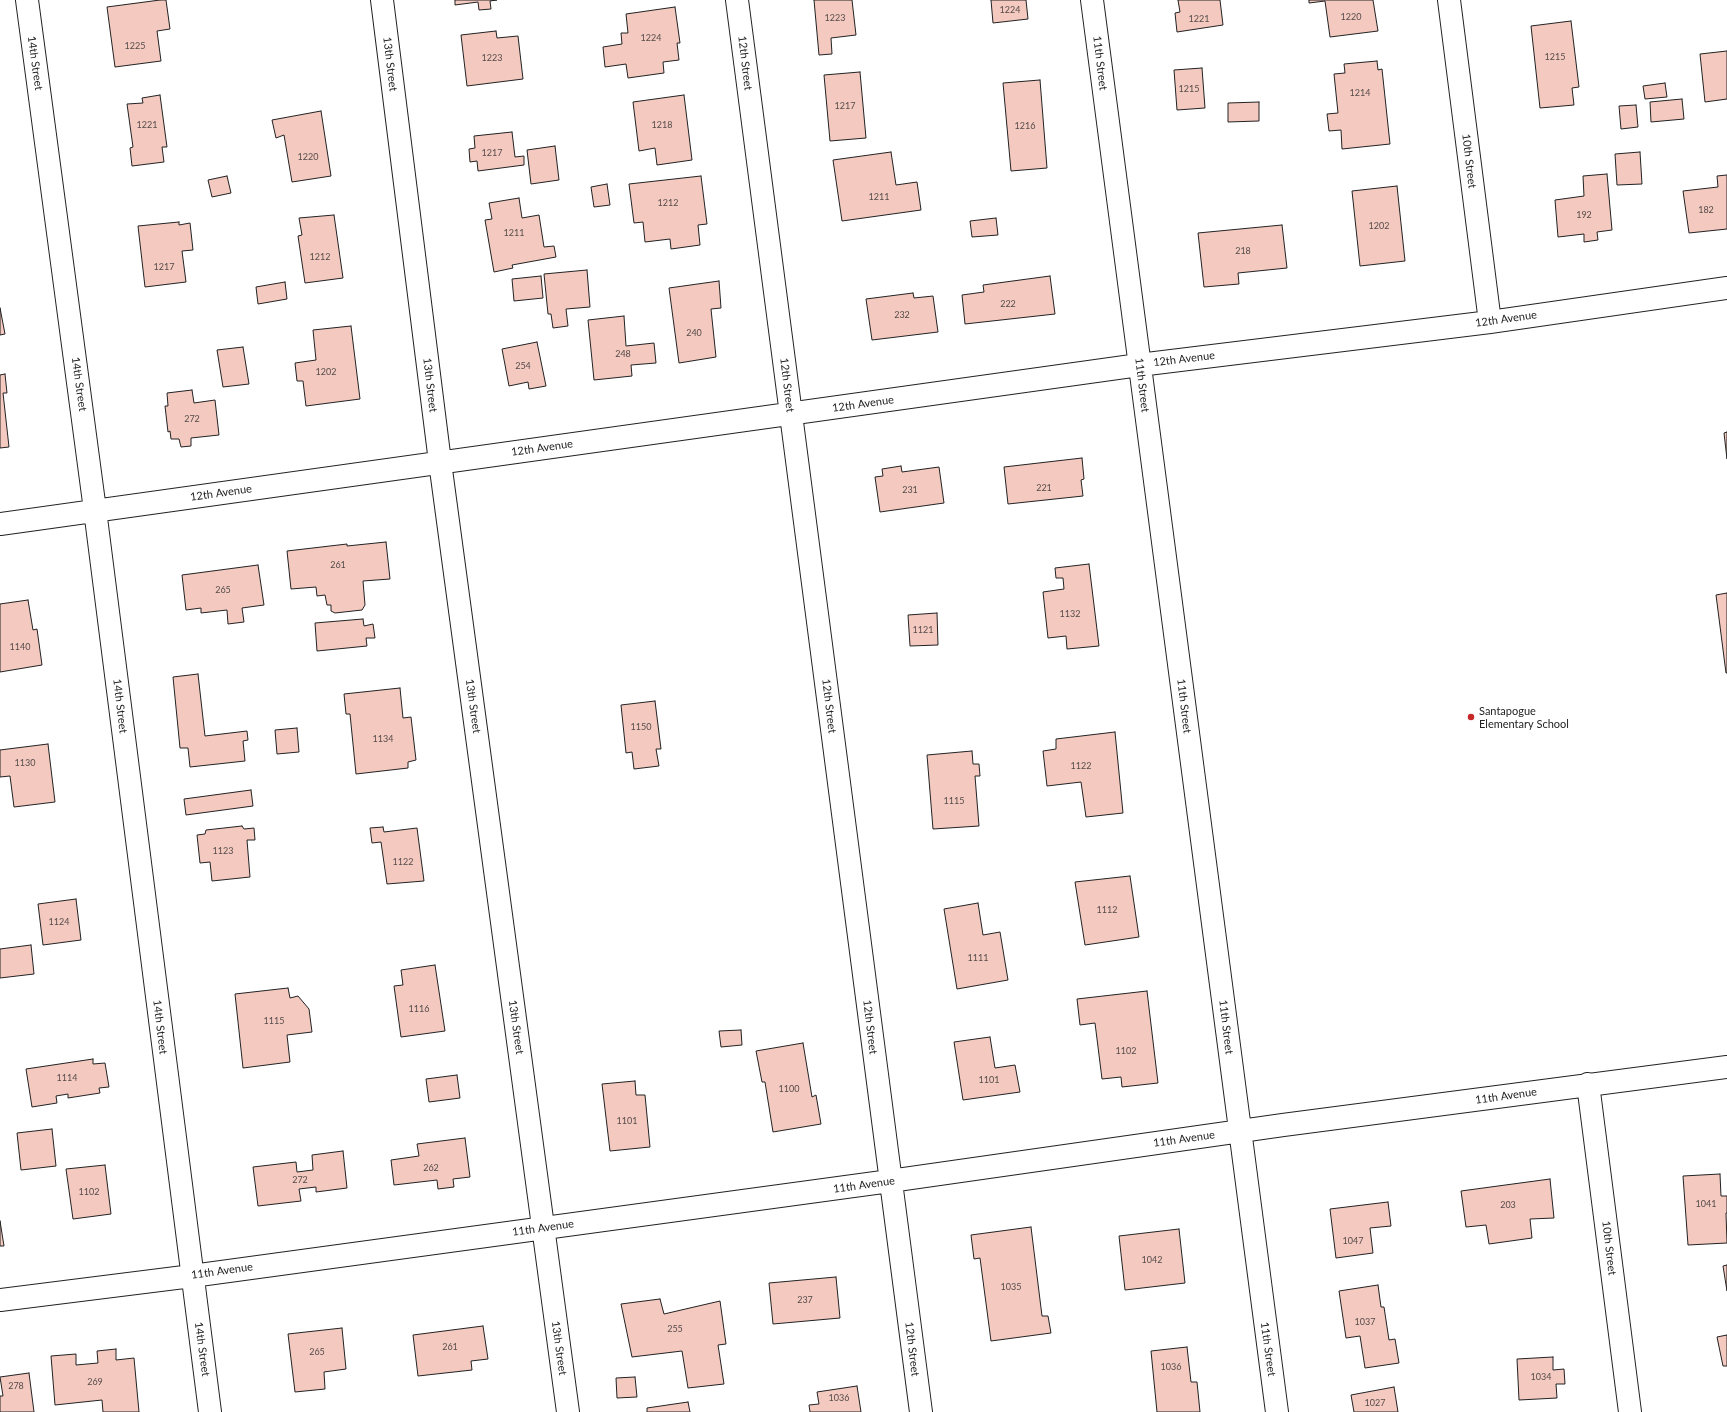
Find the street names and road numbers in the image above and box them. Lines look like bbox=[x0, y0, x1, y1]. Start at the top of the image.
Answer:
street label: 14th Street bbox=[25, 35, 45, 91]
street label: 12th Street bbox=[735, 35, 755, 91]
street label: 11th Street bbox=[1090, 35, 1110, 91]
street label: 13th Street bbox=[380, 36, 400, 92]
street label: 10th Street bbox=[1459, 133, 1479, 189]
street label: 12th Avenue bbox=[1474, 308, 1538, 330]
street label: 12th Avenue bbox=[1152, 349, 1216, 369]
street label: 14th Street bbox=[69, 356, 89, 412]
street label: 13th Street bbox=[420, 357, 440, 413]
street label: 12th Street bbox=[777, 357, 797, 413]
street label: 11th Street bbox=[1132, 357, 1152, 413]
street label: 12th Avenue bbox=[831, 393, 895, 415]
street label: 12th Avenue bbox=[510, 437, 574, 459]
street label: 12th Avenue bbox=[189, 482, 253, 504]
street label: 14th Street bbox=[110, 678, 130, 734]
street label: 13th Street bbox=[463, 678, 483, 734]
street label: 12th Street bbox=[819, 678, 839, 734]
street label: 11th Street bbox=[1174, 678, 1194, 734]
street label: 14th Street bbox=[150, 999, 170, 1055]
street label: 13th Street bbox=[506, 999, 526, 1055]
street label: 12th Street bbox=[860, 999, 880, 1055]
street label: 11th Street bbox=[1216, 999, 1236, 1055]
street label: 11th Avenue bbox=[1474, 1085, 1538, 1107]
street label: 11th Avenue bbox=[1152, 1128, 1216, 1150]
street label: 11th Avenue bbox=[832, 1174, 896, 1196]
street label: 11th Avenue bbox=[511, 1217, 575, 1239]
street label: 10th Street bbox=[1599, 1220, 1619, 1276]
street label: 11th Avenue bbox=[190, 1260, 254, 1282]
street label: 13th Street bbox=[549, 1320, 569, 1376]
street label: 14th Street bbox=[192, 1321, 212, 1377]
street label: 12th Street bbox=[902, 1321, 922, 1377]
street label: 11th Street bbox=[1258, 1321, 1278, 1377]

